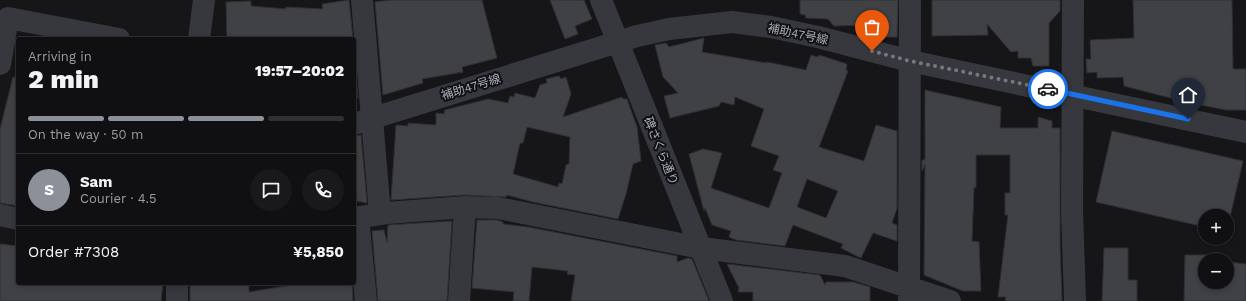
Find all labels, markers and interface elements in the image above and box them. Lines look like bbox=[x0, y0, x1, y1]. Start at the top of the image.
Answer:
pin bbox=[855, 10, 889, 51]
icon: bag bbox=[861, 16, 883, 38]
street label: 補助47号線 bbox=[766, 21, 830, 47]
text: Arriving in bbox=[28, 49, 92, 64]
text: 19:57–20:02 bbox=[255, 62, 344, 80]
text: 2 min bbox=[28, 64, 99, 94]
courier bbox=[1028, 69, 1068, 109]
street label: 補助47号線 bbox=[440, 71, 502, 103]
icon: car bbox=[1037, 78, 1059, 100]
pin bbox=[1171, 78, 1205, 119]
icon: home bbox=[1177, 84, 1199, 106]
street label: 碑さくら通り bbox=[641, 115, 681, 187]
text: On the way · 50 m bbox=[28, 127, 143, 142]
button: chat bbox=[250, 169, 292, 211]
button: phone bbox=[302, 169, 344, 211]
text: Sam bbox=[80, 173, 112, 191]
text: S bbox=[44, 181, 54, 199]
text: Courier · 4.5 bbox=[80, 191, 157, 206]
map controls bbox=[1198, 209, 1234, 289]
button: + bbox=[1198, 209, 1234, 245]
text: Order #7308 bbox=[28, 243, 119, 261]
text: ¥5,850 bbox=[293, 243, 344, 261]
button: − bbox=[1198, 253, 1234, 289]

